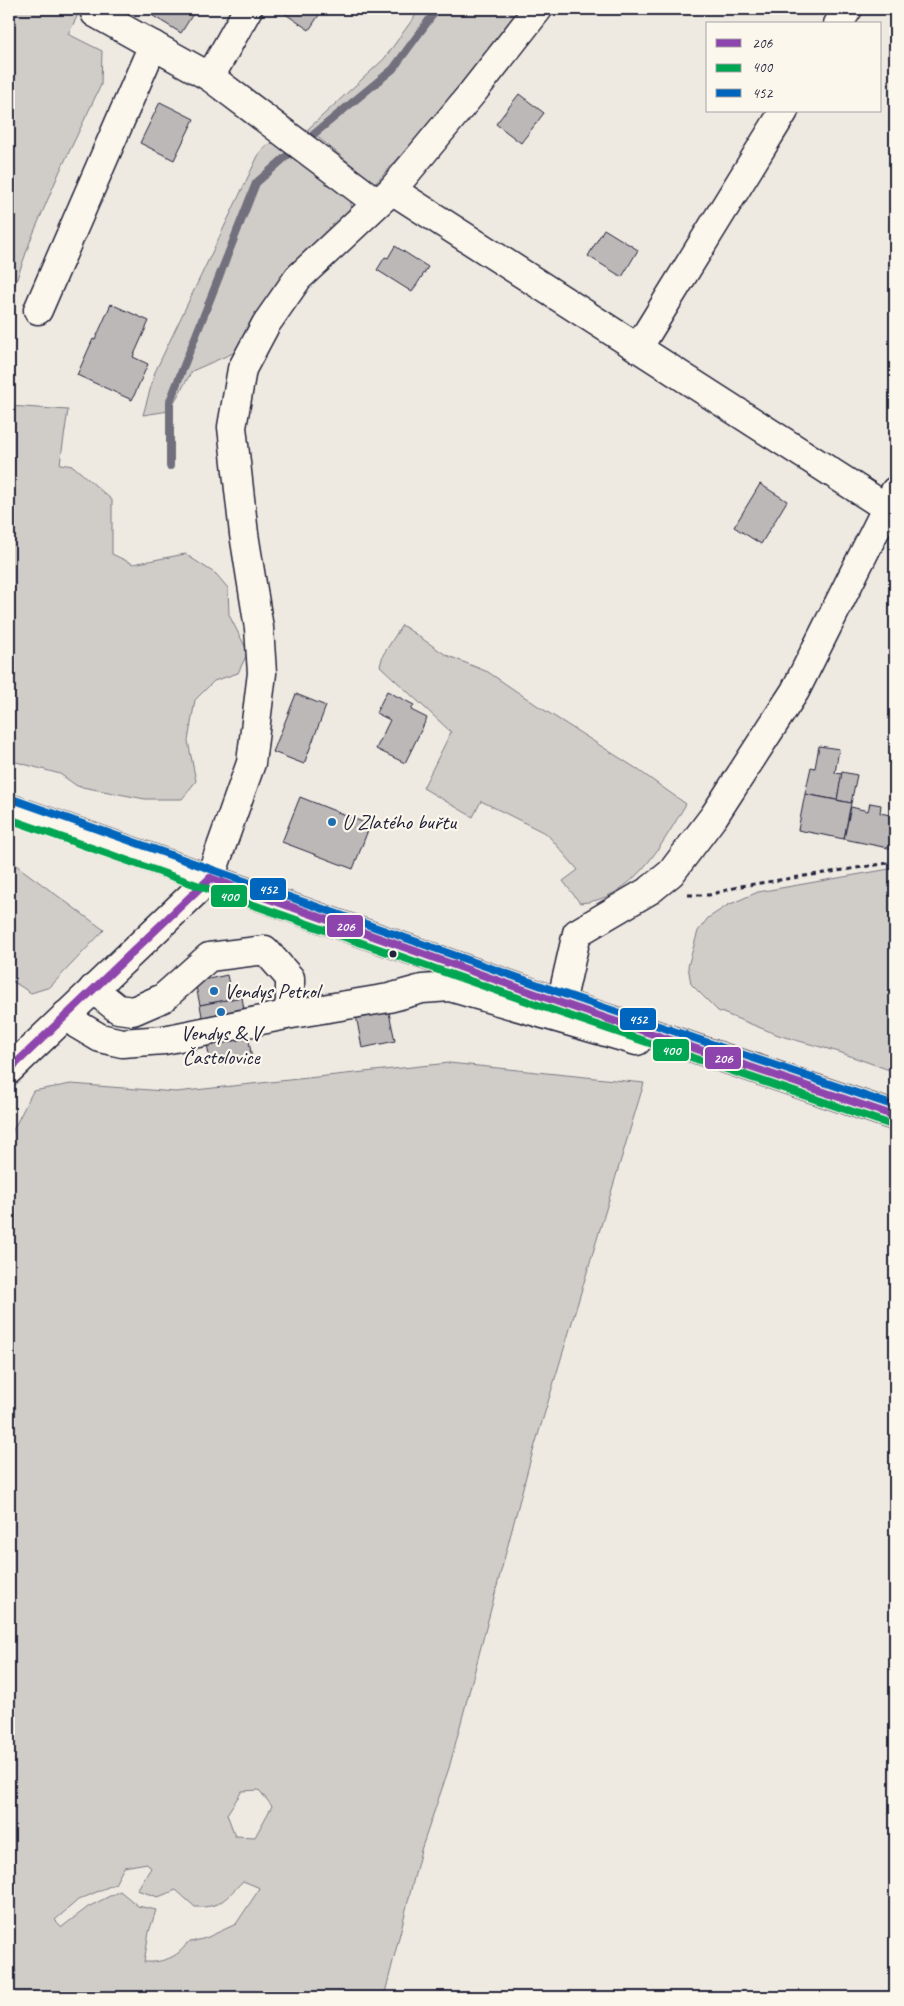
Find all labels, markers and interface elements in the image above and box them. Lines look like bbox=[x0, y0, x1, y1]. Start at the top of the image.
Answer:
legend bbox=[706, 22, 882, 112]
text: 206 bbox=[752, 34, 774, 53]
text: 400 bbox=[752, 58, 774, 77]
text: 452 bbox=[752, 84, 774, 103]
place label: U Zlatého buřtu bbox=[342, 809, 457, 835]
marker: U Zlatého buřtu bbox=[326, 816, 338, 828]
line badge: 452 bbox=[249, 877, 287, 901]
text: 452 bbox=[259, 881, 279, 898]
line badge: 400 bbox=[210, 884, 248, 908]
text: 400 bbox=[220, 888, 240, 905]
line badge: 206 bbox=[326, 914, 364, 938]
text: 206 bbox=[335, 918, 356, 935]
unlabelled marker bbox=[388, 949, 398, 959]
place label: Vendys Petrol bbox=[224, 978, 323, 1004]
marker: Vendys Petrol bbox=[208, 985, 220, 997]
marker: Vendys & V Častolovice bbox=[215, 1006, 227, 1018]
line badge: 452 bbox=[619, 1007, 657, 1031]
text: 452 bbox=[629, 1011, 649, 1028]
place label: Vendys & V Častolovice bbox=[181, 1020, 265, 1070]
line badge: 400 bbox=[652, 1038, 690, 1062]
text: 400 bbox=[662, 1042, 682, 1059]
line badge: 206 bbox=[704, 1046, 742, 1070]
text: 206 bbox=[713, 1050, 734, 1067]

